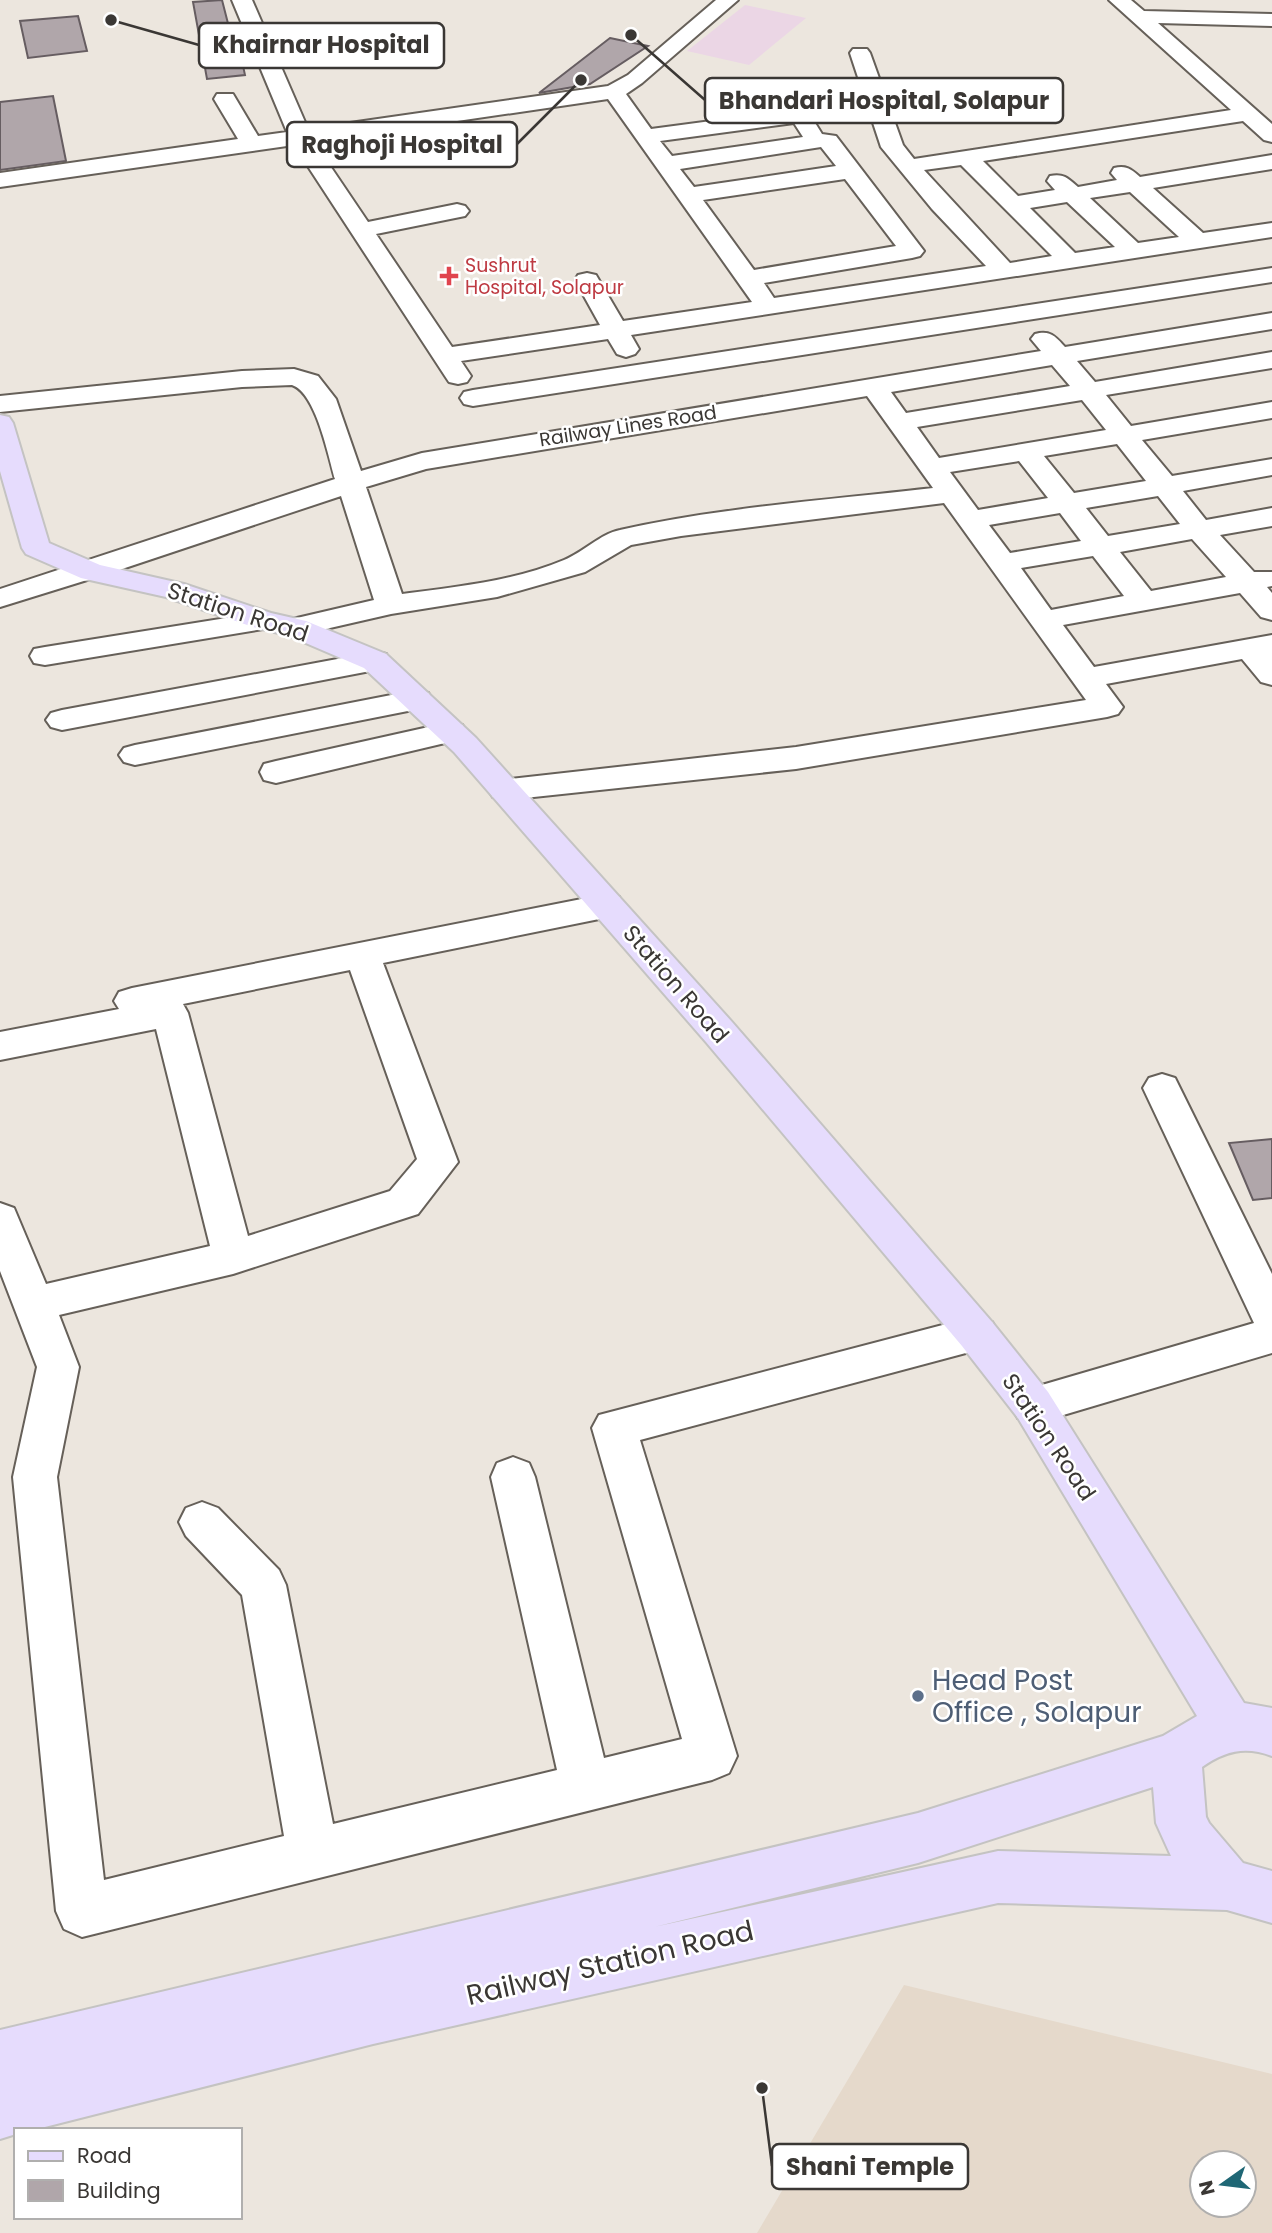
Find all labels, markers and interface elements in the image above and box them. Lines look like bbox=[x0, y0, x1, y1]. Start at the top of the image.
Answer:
callout: Khairnar Hospital bbox=[199, 23, 444, 68]
text: Khairnar Hospital bbox=[212, 28, 430, 61]
callout: Bhandari Hospital, Solapur bbox=[705, 78, 1063, 123]
text: Bhandari Hospital, Solapur bbox=[719, 84, 1049, 117]
callout: Raghoji Hospital bbox=[287, 122, 517, 167]
text: Raghoji Hospital bbox=[301, 128, 503, 161]
place label: Sushrut Hospital, Solapur bbox=[465, 252, 624, 301]
marker: Sushrut Hospital, Solapur bbox=[439, 266, 459, 286]
street label: Railway Lines Road bbox=[537, 399, 719, 453]
street label: Station Road bbox=[163, 574, 313, 650]
street label: Station Road bbox=[616, 918, 736, 1050]
street label: Station Road bbox=[995, 1367, 1103, 1507]
place label: Head Post Office , Solapur bbox=[932, 1661, 1142, 1732]
marker: Head Post Office , Solapur bbox=[910, 1688, 926, 1704]
street label: Railway Station Road bbox=[463, 1911, 757, 2015]
legend bbox=[14, 2128, 242, 2219]
text: Road bbox=[77, 2141, 132, 2170]
callout: Shani Temple bbox=[772, 2144, 968, 2189]
north arrow bbox=[1188, 2149, 1258, 2219]
text: Shani Temple bbox=[786, 2150, 954, 2183]
text: Building bbox=[77, 2176, 161, 2205]
text: N bbox=[1192, 2178, 1222, 2198]

